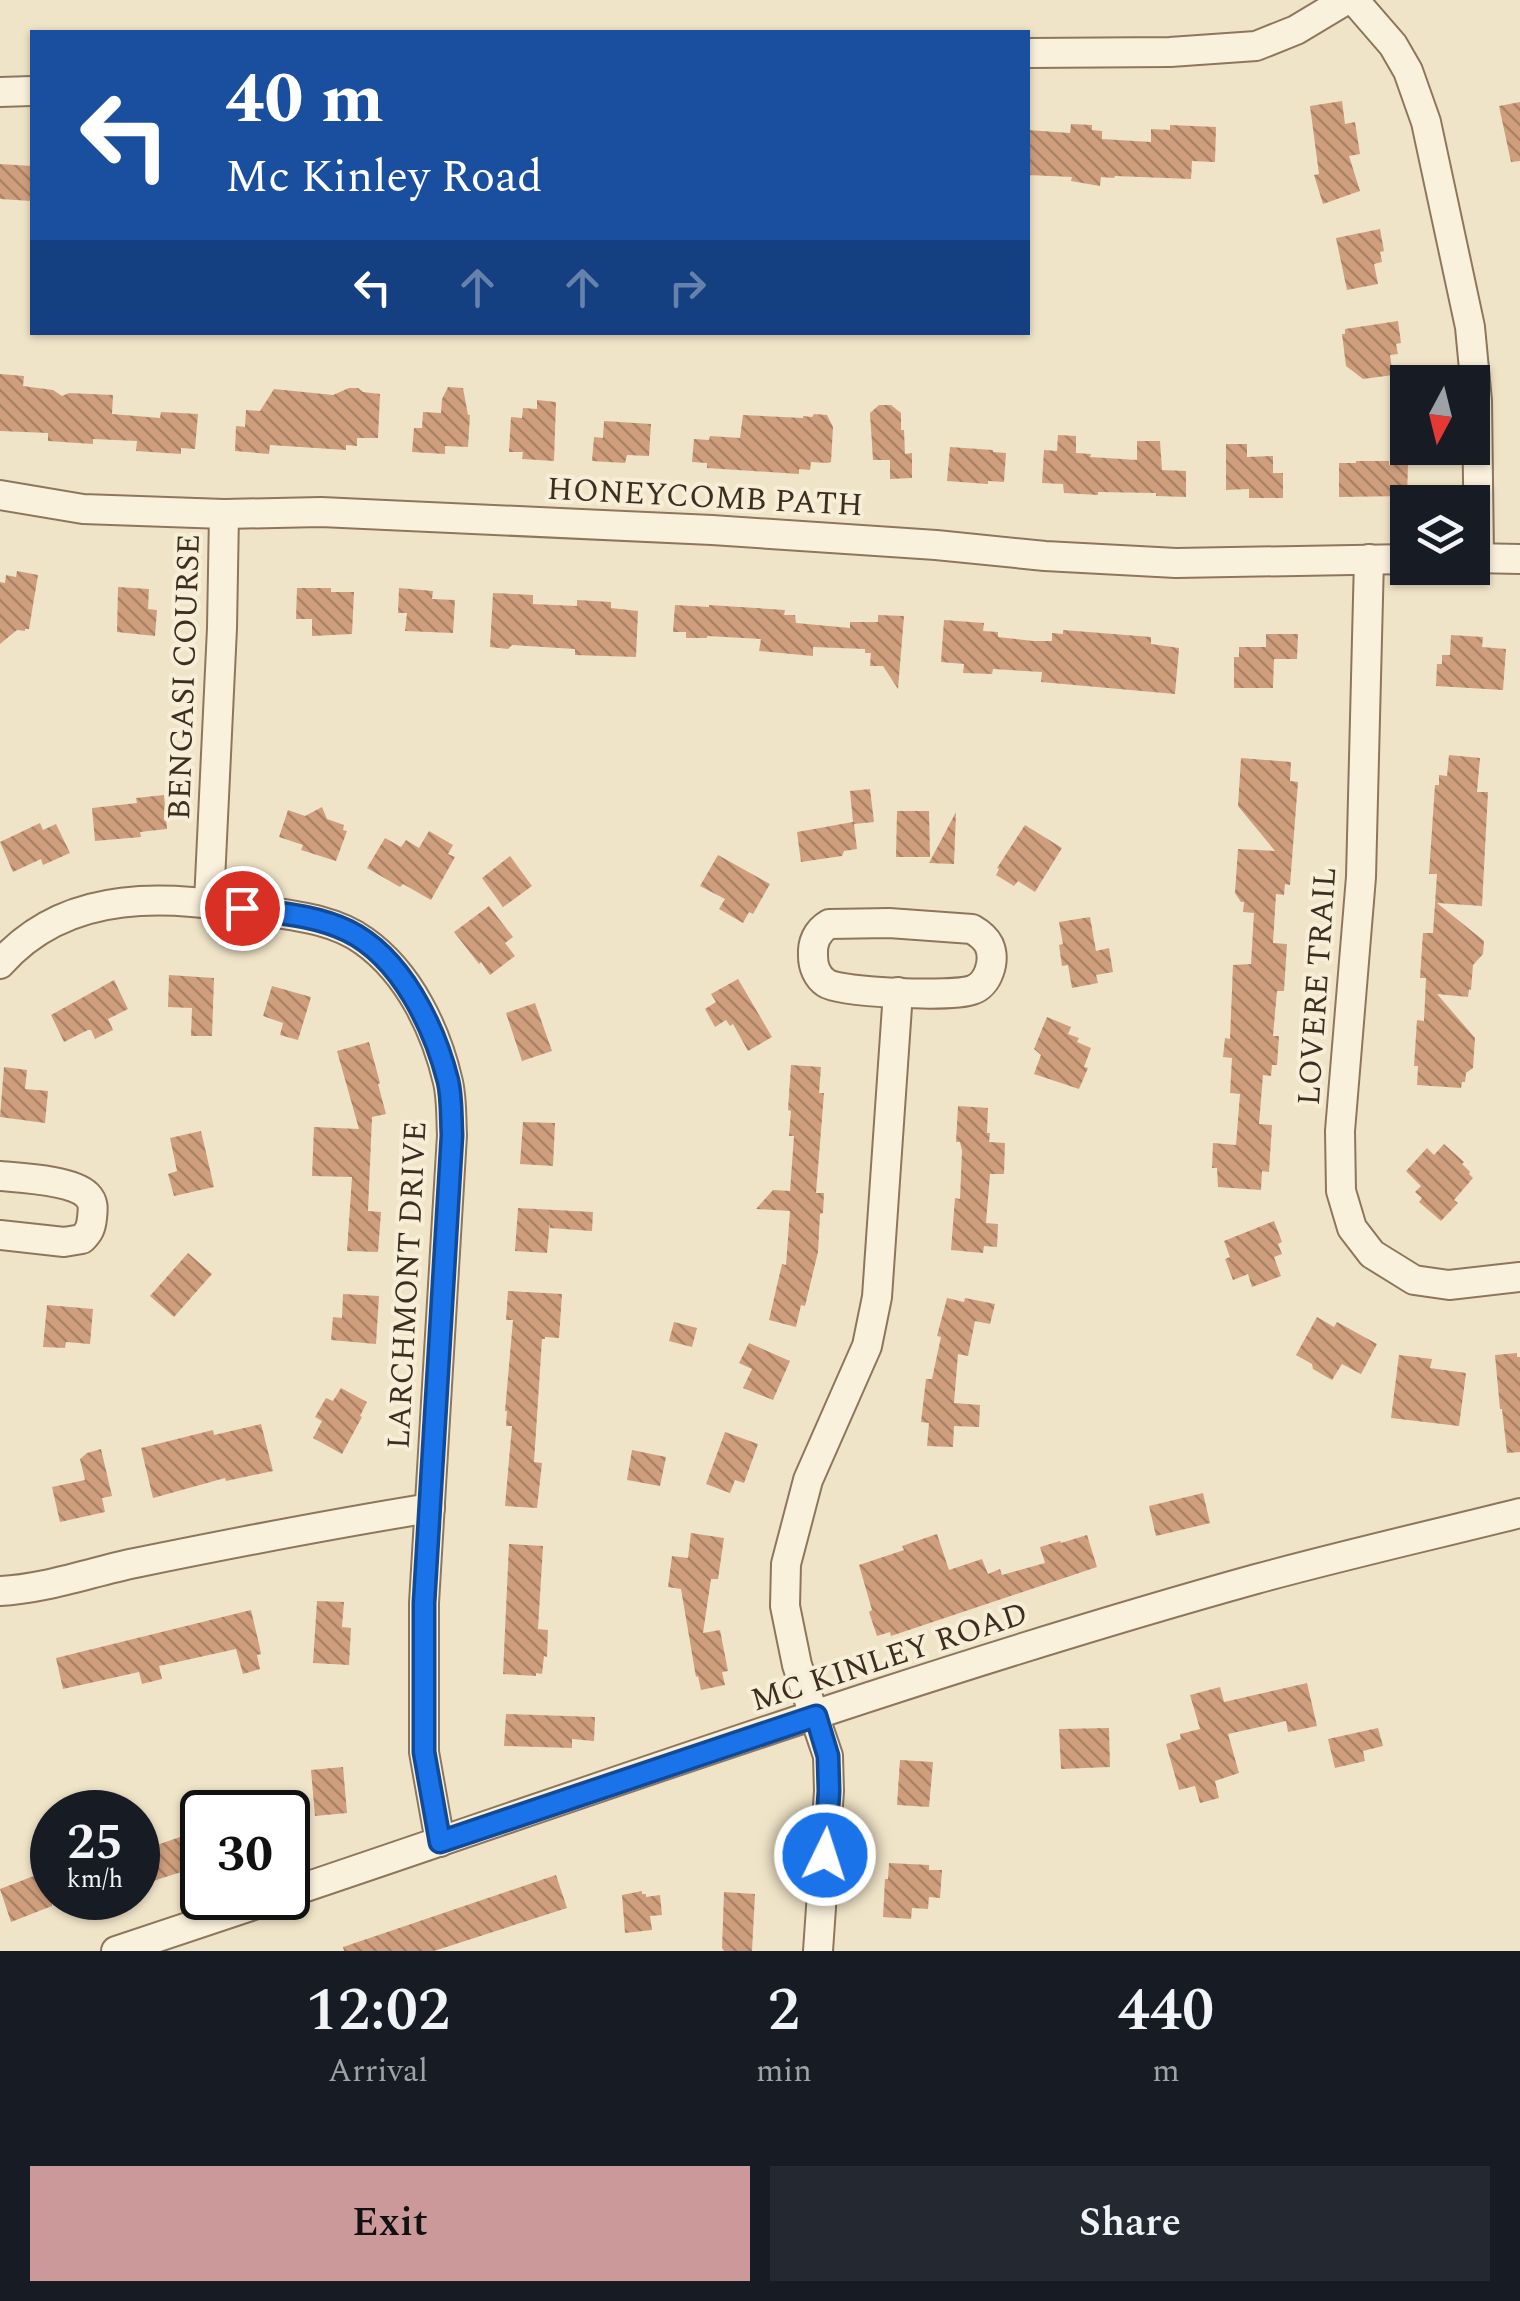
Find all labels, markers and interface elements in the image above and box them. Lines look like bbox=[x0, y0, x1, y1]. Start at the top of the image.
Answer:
text: 40 m bbox=[225, 47, 384, 153]
icon: left bbox=[60, 70, 190, 200]
text: Mc Kinley Road bbox=[225, 143, 542, 212]
icon: left bbox=[345, 260, 400, 315]
icon: ahead bbox=[450, 260, 505, 315]
icon: ahead bbox=[555, 260, 610, 315]
icon: right bbox=[660, 260, 715, 315]
north arrow bbox=[1390, 365, 1490, 465]
map controls bbox=[1390, 365, 1490, 585]
street label: HONEYCOMB PATH bbox=[546, 465, 864, 530]
button: layers bbox=[1390, 485, 1490, 585]
street label: BENGASI COURSE bbox=[155, 533, 214, 821]
street label: LOVERE TRAIL bbox=[1285, 865, 1350, 1107]
pin bbox=[200, 866, 285, 951]
icon: arrive bbox=[215, 881, 270, 936]
street label: LARCHMONT DRIVE bbox=[374, 1120, 441, 1450]
street label: MC KINLEY ROAD bbox=[745, 1590, 1034, 1725]
speed limit sign: 30 bbox=[180, 1790, 310, 1920]
position arrow bbox=[773, 1803, 877, 1907]
text: 25 bbox=[67, 1805, 123, 1881]
text: km/h bbox=[67, 1861, 123, 1899]
text: 12:02 bbox=[306, 1965, 450, 2057]
text: 2 bbox=[768, 1965, 800, 2057]
text: 440 bbox=[1118, 1965, 1214, 2057]
text: Arrival bbox=[328, 2047, 428, 2096]
text: min bbox=[756, 2047, 812, 2096]
text: m bbox=[1152, 2047, 1180, 2096]
button: Exit bbox=[30, 2166, 750, 2281]
button: Share bbox=[770, 2166, 1490, 2281]

